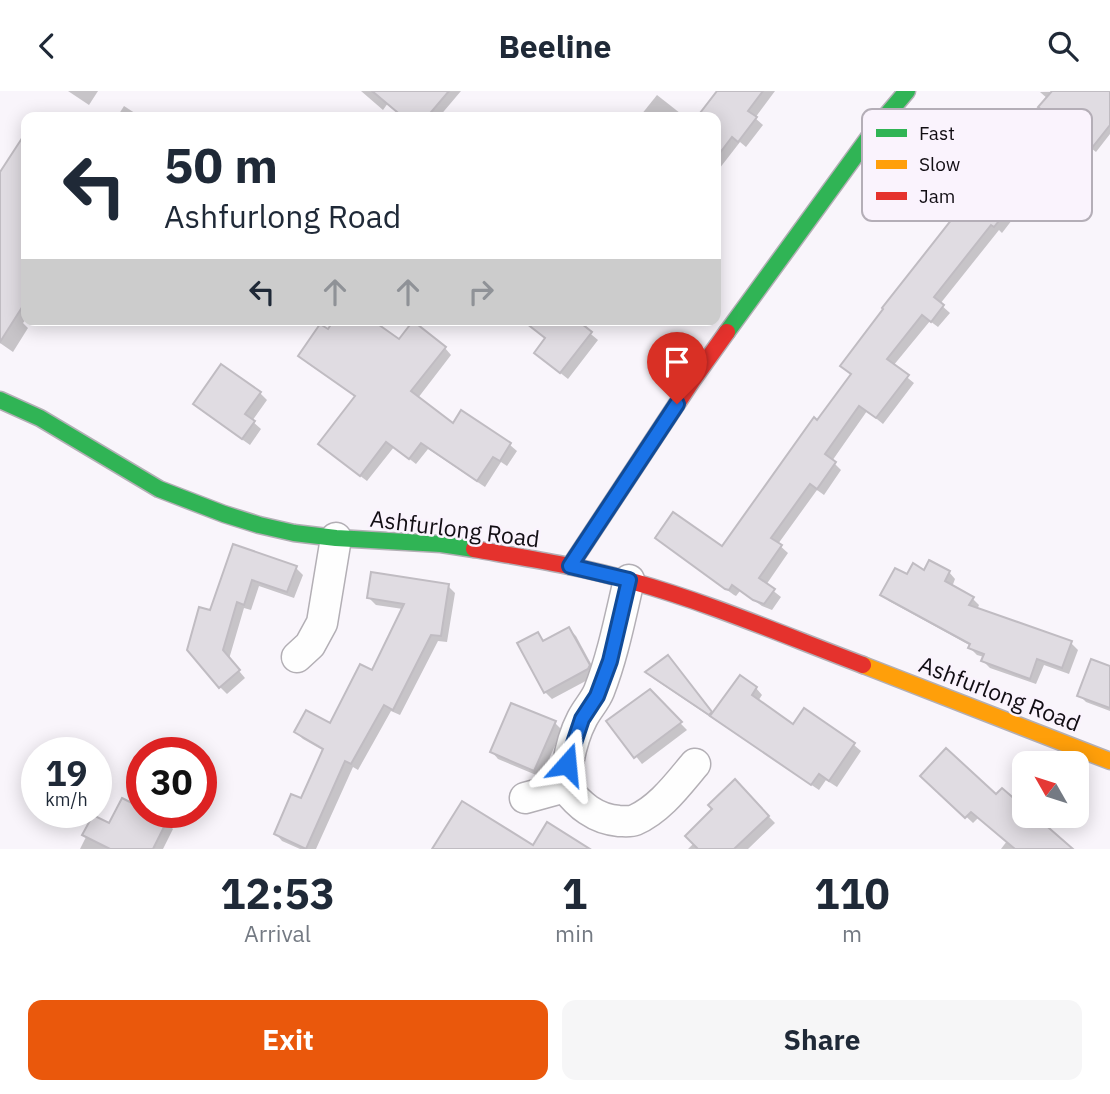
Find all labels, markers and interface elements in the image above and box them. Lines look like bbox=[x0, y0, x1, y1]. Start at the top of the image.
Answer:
text: Beeline bbox=[498, 25, 612, 67]
icon: back bbox=[28, 27, 66, 65]
icon: search bbox=[1044, 27, 1082, 65]
legend bbox=[862, 109, 1092, 221]
text: Fast bbox=[919, 121, 955, 145]
text: 50 m bbox=[164, 133, 278, 196]
icon: left bbox=[49, 140, 140, 231]
text: Slow bbox=[919, 152, 960, 176]
text: Jam bbox=[919, 184, 955, 208]
text: Ashfurlong Road bbox=[164, 195, 401, 237]
icon: left bbox=[243, 273, 281, 311]
icon: ahead bbox=[316, 273, 354, 311]
icon: ahead bbox=[389, 273, 427, 311]
icon: right bbox=[462, 273, 500, 311]
pin bbox=[647, 332, 707, 404]
icon: arrive bbox=[658, 343, 696, 381]
street label: Ashfurlong Road bbox=[368, 503, 542, 553]
street label: Ashfurlong Road bbox=[915, 648, 1085, 738]
position arrow bbox=[530, 727, 604, 801]
speed limit sign: 30 bbox=[126, 737, 217, 828]
text: 19 bbox=[45, 750, 88, 796]
north arrow bbox=[1012, 751, 1088, 828]
map controls bbox=[1012, 751, 1089, 828]
text: km/h bbox=[45, 788, 88, 811]
text: 12:53 bbox=[220, 866, 335, 921]
text: 1 bbox=[562, 866, 587, 921]
text: 110 bbox=[814, 866, 890, 921]
text: Arrival bbox=[244, 918, 311, 948]
text: min bbox=[555, 918, 594, 948]
text: m bbox=[842, 918, 862, 948]
button: Exit bbox=[28, 1000, 548, 1080]
button: Share bbox=[562, 1000, 1082, 1080]

